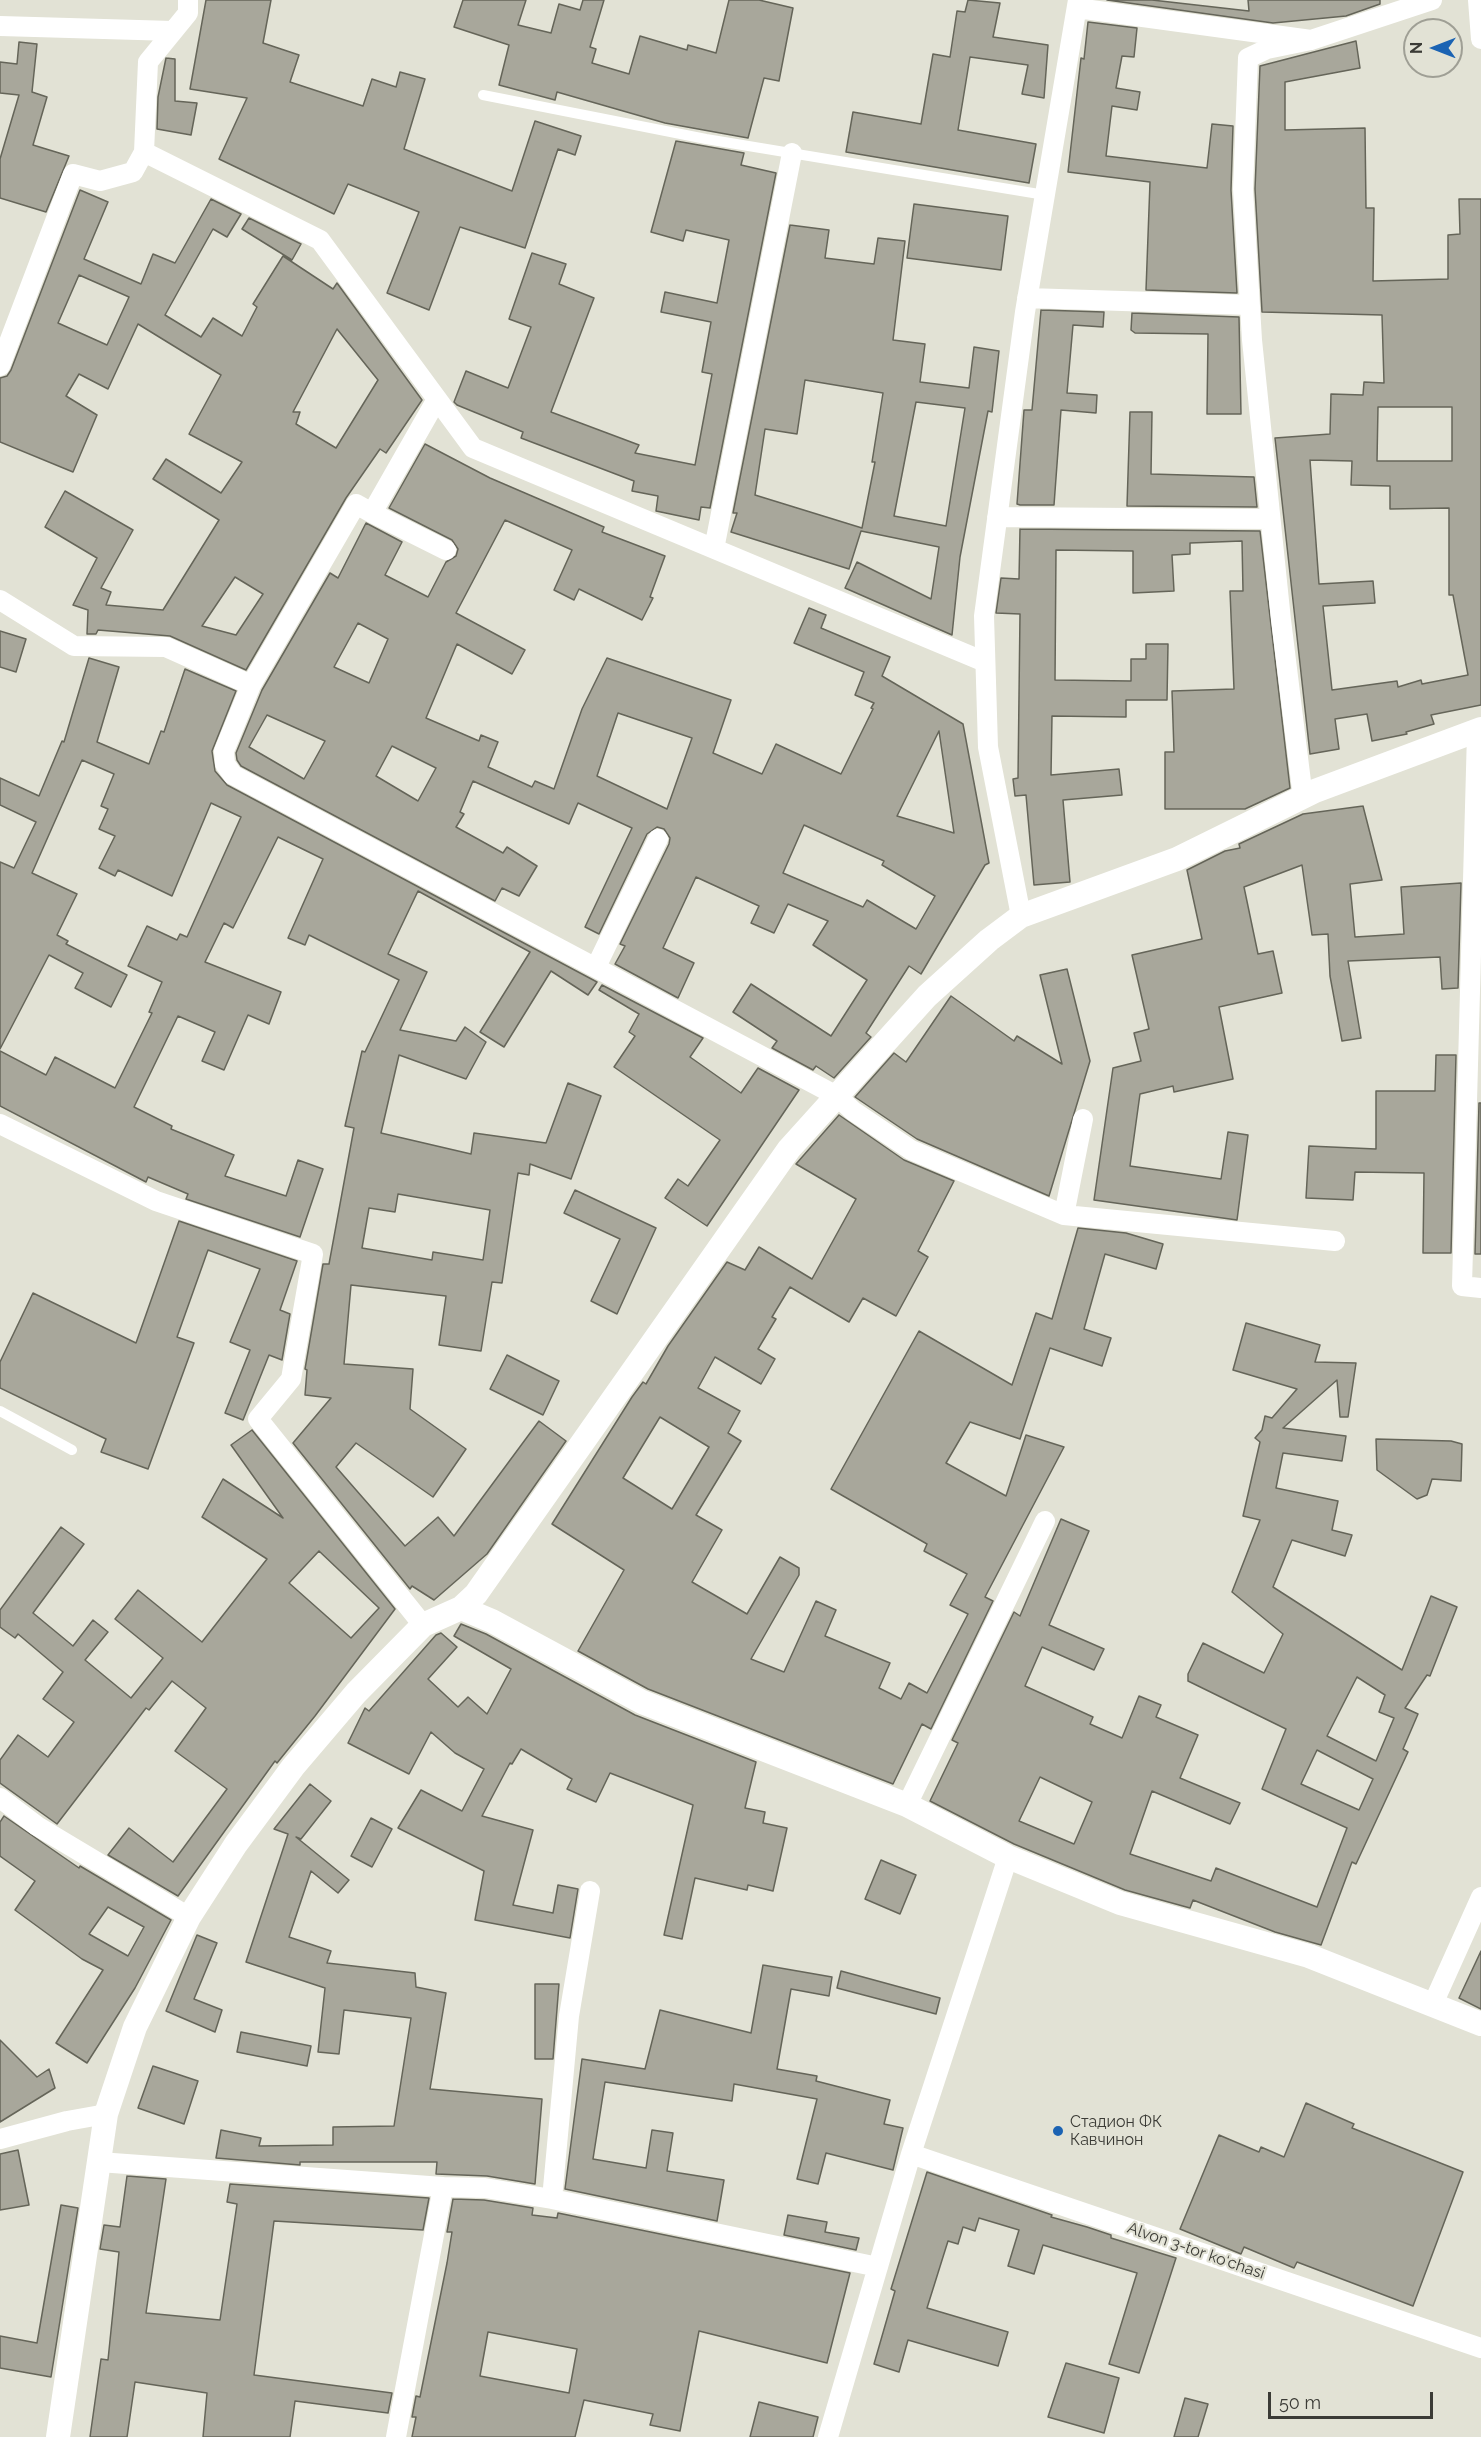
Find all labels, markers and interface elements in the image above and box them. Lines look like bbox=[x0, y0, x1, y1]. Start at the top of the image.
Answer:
north arrow bbox=[1403, 18, 1463, 78]
text: N bbox=[1407, 42, 1426, 54]
place label: Стадион ФК Кавчинон bbox=[1070, 2112, 1162, 2150]
marker: Стадион ФК Кавчинон bbox=[1051, 2124, 1065, 2138]
street label: Alvon 3-tor ko‘chasi bbox=[1125, 2218, 1267, 2284]
scale bar bbox=[1271, 2380, 1436, 2418]
text: 50 m bbox=[1279, 2392, 1321, 2413]

